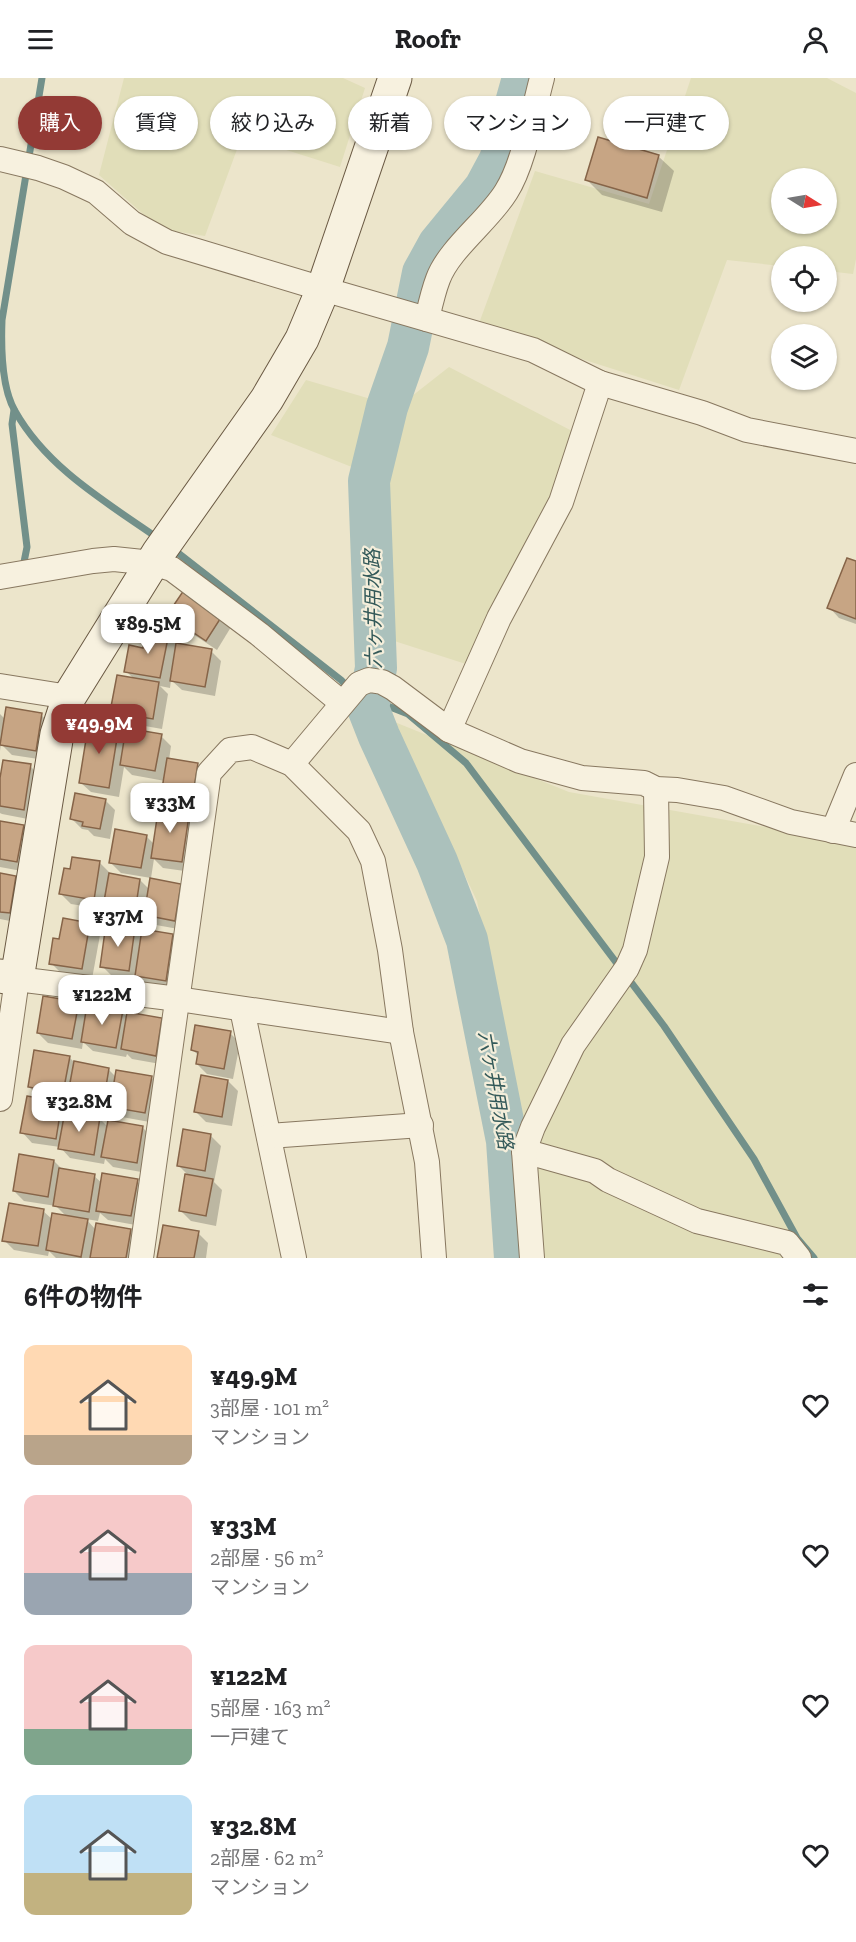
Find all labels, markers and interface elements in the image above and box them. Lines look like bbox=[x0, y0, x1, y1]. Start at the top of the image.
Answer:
icon: menu bbox=[24, 23, 57, 56]
text: Roofr bbox=[395, 23, 461, 55]
icon: person bbox=[799, 23, 832, 56]
chip: 購入 bbox=[18, 96, 102, 150]
chip: 賃貸 bbox=[114, 96, 198, 150]
chip: 絞り込み bbox=[210, 96, 336, 150]
chip: 新着 bbox=[348, 96, 432, 150]
chip: マンション bbox=[444, 96, 591, 150]
chip: 一戸建て bbox=[603, 96, 729, 150]
north arrow bbox=[771, 168, 837, 234]
map controls bbox=[771, 168, 837, 390]
button: locate bbox=[771, 246, 837, 312]
button: layers bbox=[771, 324, 837, 390]
water label: 六ヶ井用水路 bbox=[360, 547, 386, 669]
pin: ¥89.5M bbox=[99, 604, 197, 655]
text: ¥89.5M bbox=[115, 611, 181, 635]
pin: ¥49.9M bbox=[50, 704, 148, 755]
text: ¥49.9M bbox=[65, 711, 133, 735]
pin: ¥33M bbox=[134, 783, 206, 834]
text: ¥33M bbox=[144, 790, 196, 814]
pin: ¥37M bbox=[82, 897, 154, 948]
text: ¥37M bbox=[93, 904, 143, 928]
pin: ¥122M bbox=[60, 975, 144, 1026]
text: ¥122M bbox=[72, 982, 132, 1006]
water label: 六ヶ井用水路 bbox=[474, 1029, 519, 1153]
pin: ¥32.8M bbox=[30, 1082, 128, 1133]
text: ¥32.8M bbox=[46, 1089, 112, 1113]
icon: filters bbox=[799, 1278, 832, 1311]
text: 6件の物件 bbox=[24, 1281, 142, 1313]
text: ¥49.9M bbox=[210, 1360, 297, 1392]
icon: home bbox=[72, 1369, 144, 1441]
icon: heart bbox=[799, 1389, 832, 1422]
text: 3部屋 · 101 m² bbox=[210, 1396, 329, 1420]
text: マンション bbox=[210, 1425, 310, 1449]
text: ¥33M bbox=[210, 1510, 277, 1542]
icon: home bbox=[72, 1519, 144, 1591]
icon: heart bbox=[799, 1539, 832, 1572]
text: 2部屋 · 56 m² bbox=[210, 1546, 323, 1570]
text: マンション bbox=[210, 1575, 310, 1599]
text: ¥122M bbox=[210, 1660, 287, 1692]
icon: home bbox=[72, 1669, 144, 1741]
icon: heart bbox=[799, 1689, 832, 1722]
text: 5部屋 · 163 m² bbox=[210, 1696, 331, 1720]
text: 一戸建て bbox=[210, 1725, 290, 1749]
text: ¥32.8M bbox=[210, 1810, 297, 1842]
icon: home bbox=[72, 1819, 144, 1891]
icon: heart bbox=[799, 1839, 832, 1872]
text: 2部屋 · 62 m² bbox=[210, 1846, 323, 1870]
text: マンション bbox=[210, 1875, 310, 1899]

